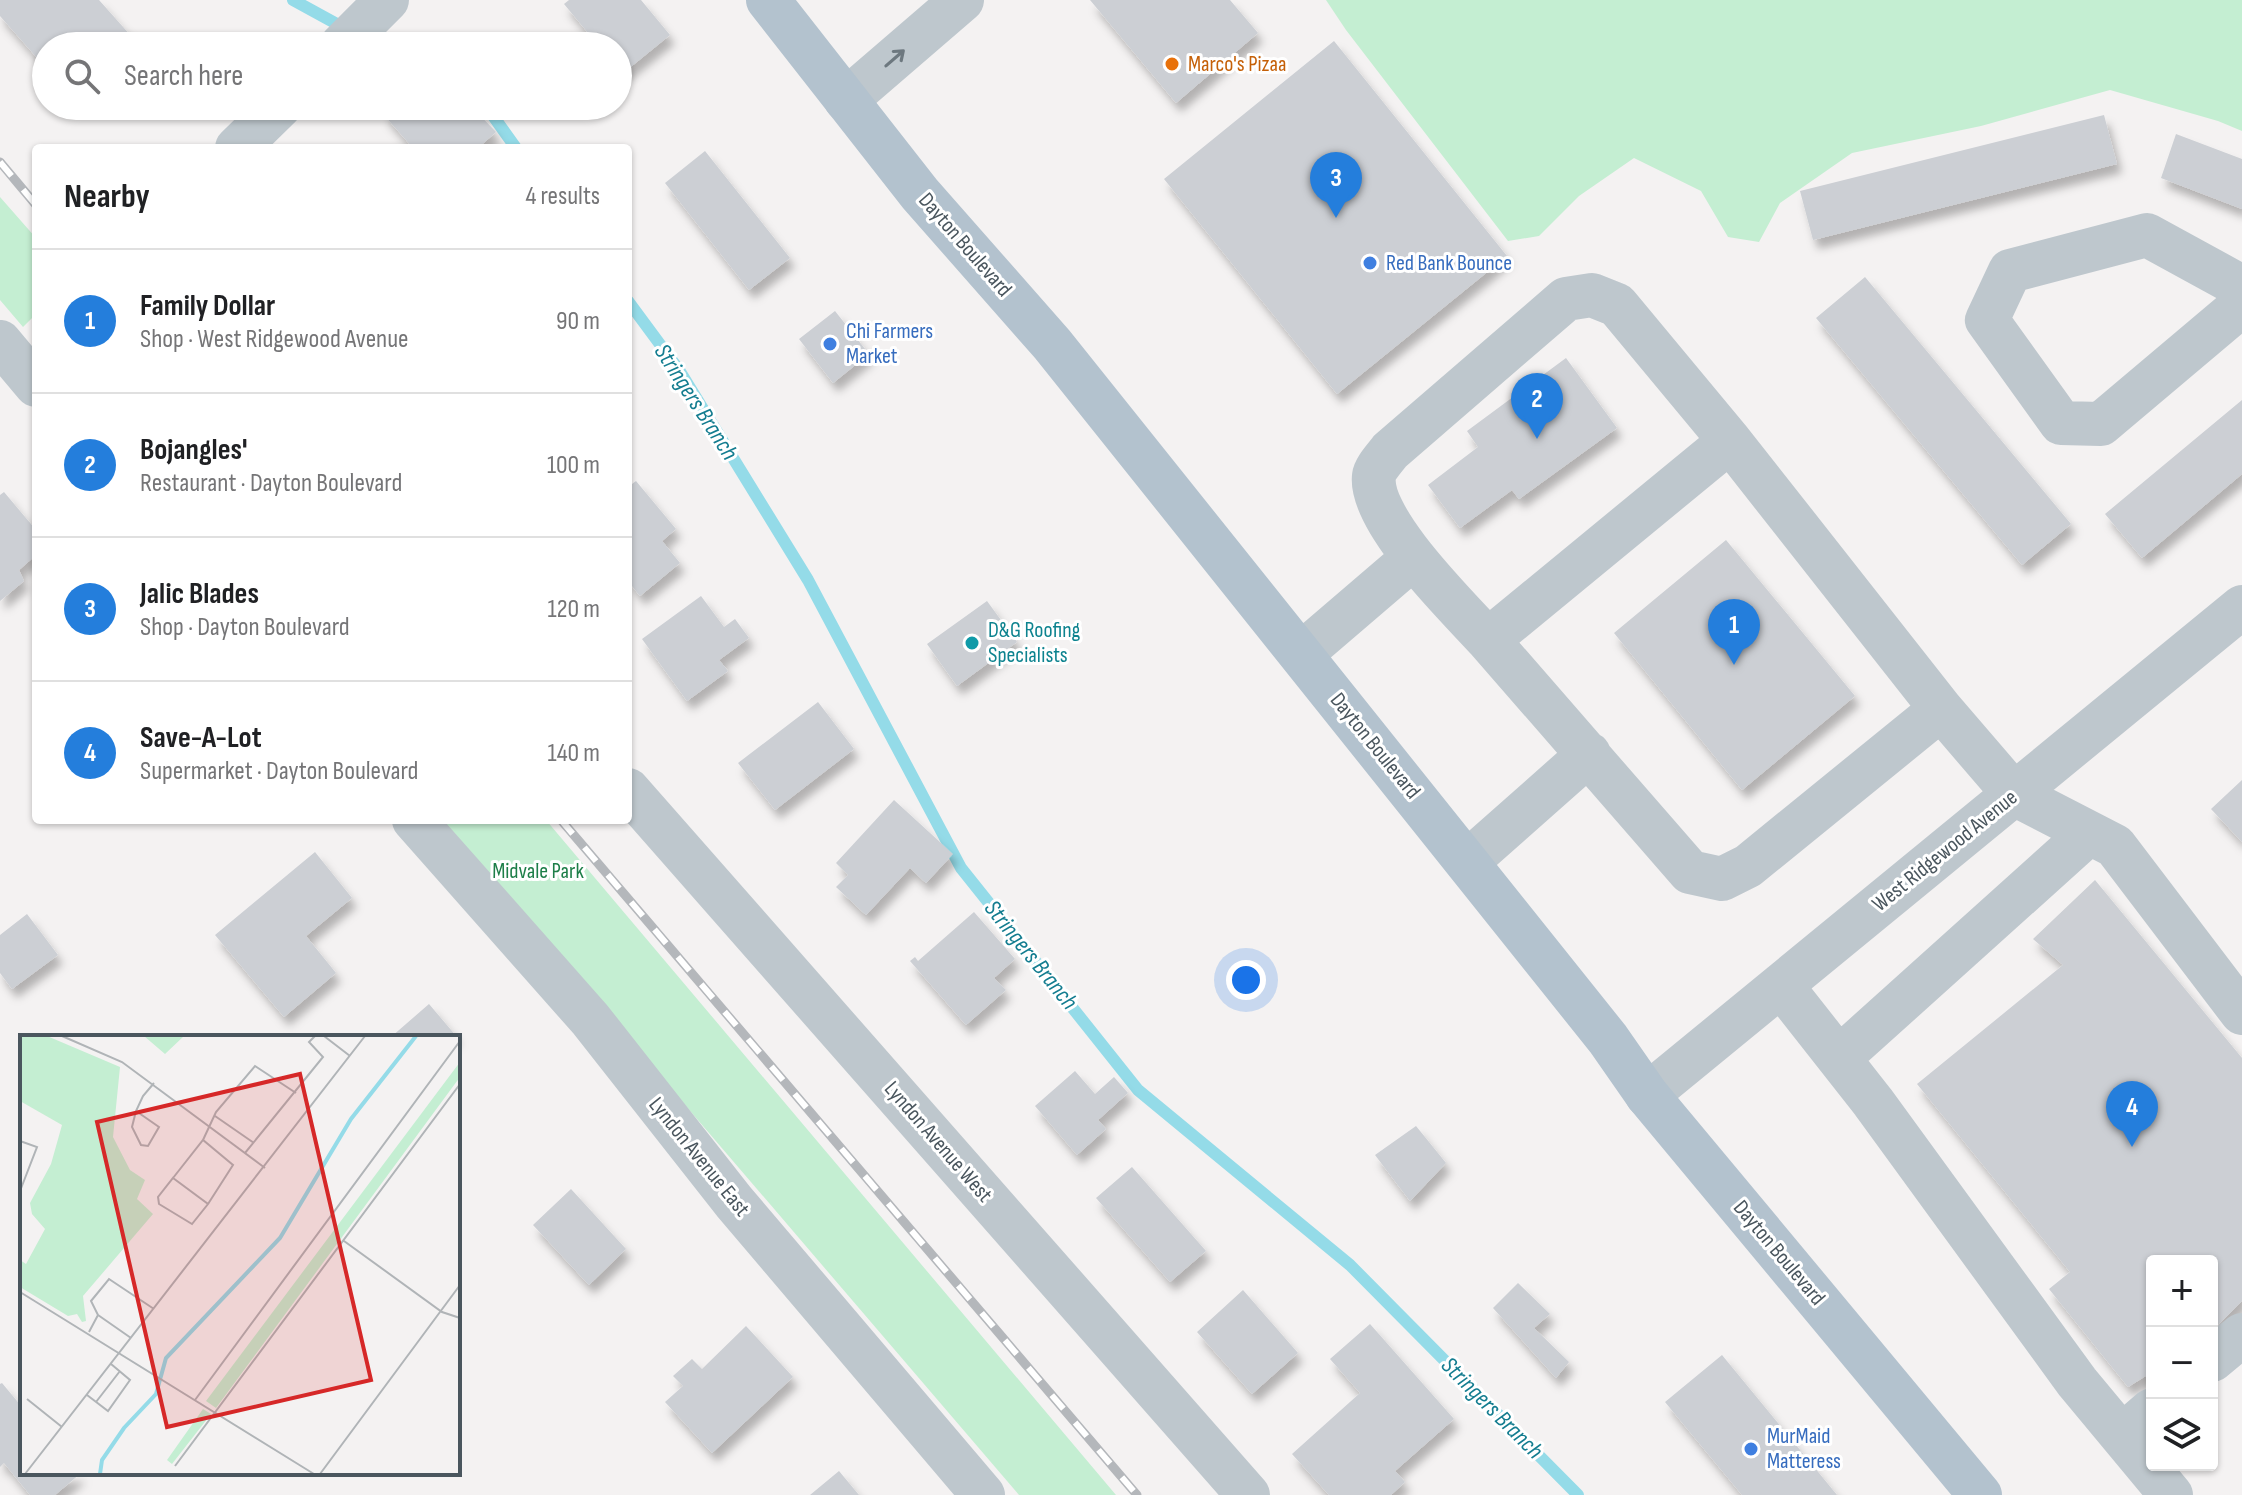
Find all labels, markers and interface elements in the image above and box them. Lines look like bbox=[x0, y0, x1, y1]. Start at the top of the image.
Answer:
search box bbox=[32, 32, 632, 120]
one-way arrow bbox=[884, 49, 905, 67]
place label: Marco's Pizaa bbox=[1188, 51, 1286, 78]
icon: search bbox=[60, 54, 104, 98]
marker: Marco's Pizaa bbox=[1163, 55, 1181, 73]
text: Search here bbox=[124, 58, 243, 94]
pin: 3 bbox=[1310, 152, 1362, 218]
text: Nearby bbox=[64, 176, 150, 217]
text: 4 results bbox=[525, 181, 600, 212]
street label: Dayton Boulevard bbox=[913, 187, 1017, 303]
place label: Red Bank Bounce bbox=[1386, 250, 1512, 277]
marker: Red Bank Bounce bbox=[1361, 254, 1379, 272]
text: Family Dollar bbox=[140, 288, 275, 324]
text: 1 bbox=[85, 306, 95, 337]
text: 90 m bbox=[556, 306, 600, 337]
place label: Chi Farmers Market bbox=[846, 318, 933, 370]
text: Shop · West Ridgewood Avenue bbox=[140, 324, 409, 355]
marker: Chi Farmers Market bbox=[821, 335, 839, 353]
water label: Stringers Branch bbox=[648, 339, 744, 465]
pin: 2 bbox=[1511, 373, 1563, 439]
text: Bojangles' bbox=[140, 432, 247, 468]
text: 2 bbox=[84, 450, 96, 481]
text: 100 m bbox=[547, 450, 600, 481]
text: Restaurant · Dayton Boulevard bbox=[140, 468, 402, 499]
text: Jalic Blades bbox=[140, 576, 259, 612]
text: 3 bbox=[84, 594, 96, 625]
text: 120 m bbox=[547, 594, 600, 625]
pin: 1 bbox=[1708, 599, 1760, 665]
text: Shop · Dayton Boulevard bbox=[140, 612, 350, 643]
place label: D&G Roofing Specialists bbox=[988, 617, 1081, 669]
marker: D&G Roofing Specialists bbox=[963, 634, 981, 652]
street label: Dayton Boulevard bbox=[1324, 687, 1426, 805]
text: Save-A-Lot bbox=[140, 720, 262, 756]
text: 4 bbox=[84, 738, 96, 769]
text: 140 m bbox=[548, 738, 600, 769]
text: Supermarket · Dayton Boulevard bbox=[140, 756, 418, 787]
street label: West Ridgewood Avenue bbox=[1867, 784, 2023, 918]
park label: Midvale Park bbox=[492, 858, 584, 885]
water label: Stringers Branch bbox=[978, 894, 1084, 1016]
your location bbox=[1226, 960, 1266, 1000]
inset map bbox=[20, 1035, 460, 1475]
street label: Lyndon Avenue West bbox=[878, 1076, 998, 1208]
pin: 4 bbox=[2106, 1081, 2158, 1147]
street label: Lyndon Avenue East bbox=[643, 1092, 756, 1222]
street label: Dayton Boulevard bbox=[1727, 1195, 1831, 1311]
map controls bbox=[2146, 1255, 2218, 1471]
button: + bbox=[2146, 1255, 2218, 1327]
button: − bbox=[2146, 1327, 2218, 1399]
water label: Stringers Branch bbox=[1435, 1351, 1549, 1465]
button: layers bbox=[2146, 1399, 2218, 1471]
place label: MurMaid Matteress bbox=[1767, 1423, 1841, 1475]
marker: MurMaid Matteress bbox=[1742, 1440, 1760, 1458]

